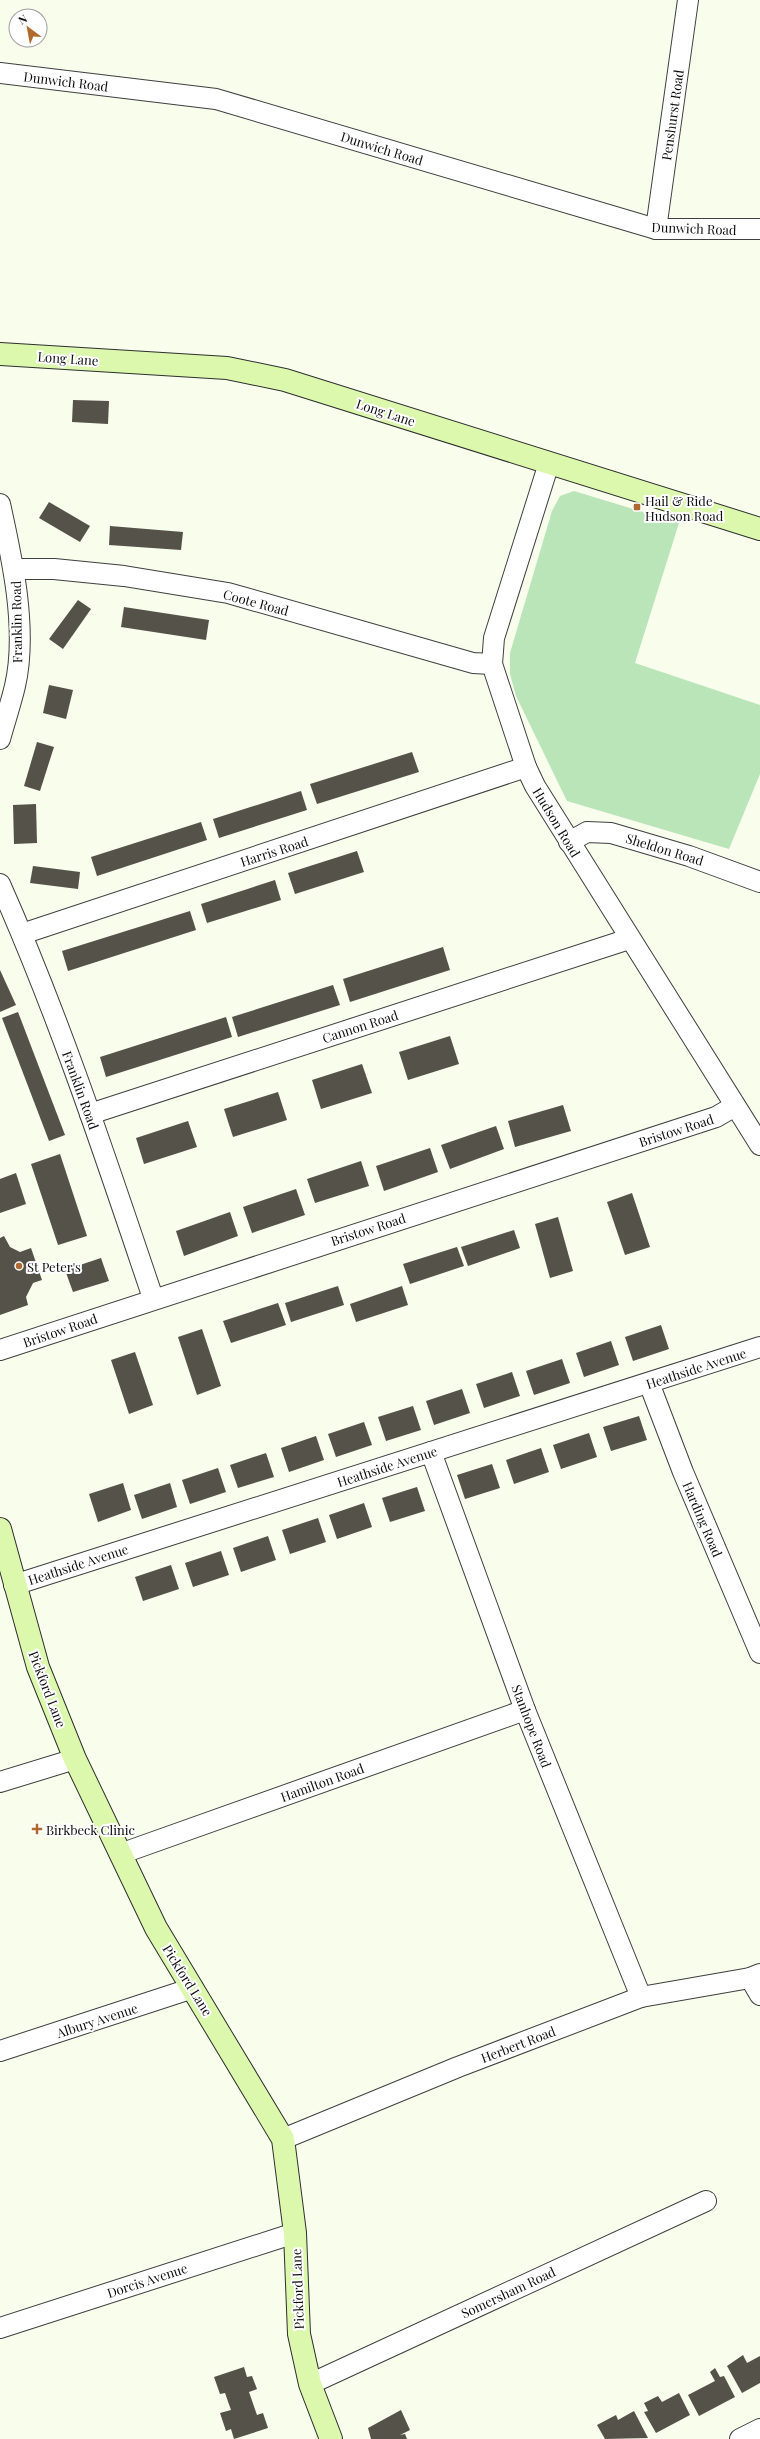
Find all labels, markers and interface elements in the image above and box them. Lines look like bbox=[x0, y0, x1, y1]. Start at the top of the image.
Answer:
north arrow bbox=[8, 8, 48, 48]
text: N bbox=[15, 11, 30, 28]
street label: Dunwich Road bbox=[23, 67, 110, 95]
street label: Penshurst Road bbox=[657, 68, 687, 162]
street label: Dunwich Road bbox=[339, 127, 426, 169]
street label: Dunwich Road bbox=[651, 218, 737, 238]
street label: Long Lane bbox=[37, 347, 99, 369]
street label: Long Lane bbox=[354, 394, 418, 430]
place label: Hail & Ride Hudson Road bbox=[645, 492, 724, 524]
marker: Hail & Ride Hudson Road bbox=[632, 502, 642, 512]
street label: Franklin Road bbox=[7, 580, 25, 663]
street label: Coote Road bbox=[221, 585, 291, 619]
street label: Hudson Road bbox=[530, 784, 585, 860]
street label: Sheldon Road bbox=[624, 829, 706, 869]
street label: Harris Road bbox=[238, 832, 310, 870]
street label: Cannon Road bbox=[320, 1006, 400, 1046]
street label: Franklin Road bbox=[59, 1048, 103, 1132]
street label: Bristow Road bbox=[636, 1110, 716, 1150]
street label: Bristow Road bbox=[328, 1209, 408, 1249]
place label: St Peter's bbox=[27, 1258, 81, 1275]
marker: St Peter's bbox=[14, 1261, 24, 1271]
street label: Bristow Road bbox=[21, 1309, 100, 1351]
street label: Heathside Avenue bbox=[644, 1344, 749, 1392]
street label: Heathside Avenue bbox=[335, 1442, 440, 1490]
street label: Harding Road bbox=[679, 1479, 727, 1560]
street label: Heathside Avenue bbox=[26, 1540, 131, 1588]
street label: Pickford Lane bbox=[26, 1648, 71, 1730]
street label: Stanhope Road bbox=[508, 1682, 556, 1770]
street label: Hamilton Road bbox=[278, 1759, 366, 1805]
place label: Birkbeck Clinic bbox=[46, 1821, 135, 1838]
marker: Birkbeck Clinic bbox=[31, 1823, 43, 1835]
street label: Pickford Lane bbox=[159, 1941, 217, 2019]
street label: Albury Avenue bbox=[53, 1999, 140, 2041]
street label: Herbert Road bbox=[478, 2022, 558, 2066]
street label: Pickford Lane bbox=[287, 2248, 307, 2330]
street label: Dorcis Avenue bbox=[105, 2259, 190, 2301]
street label: Somersham Road bbox=[458, 2262, 558, 2321]

